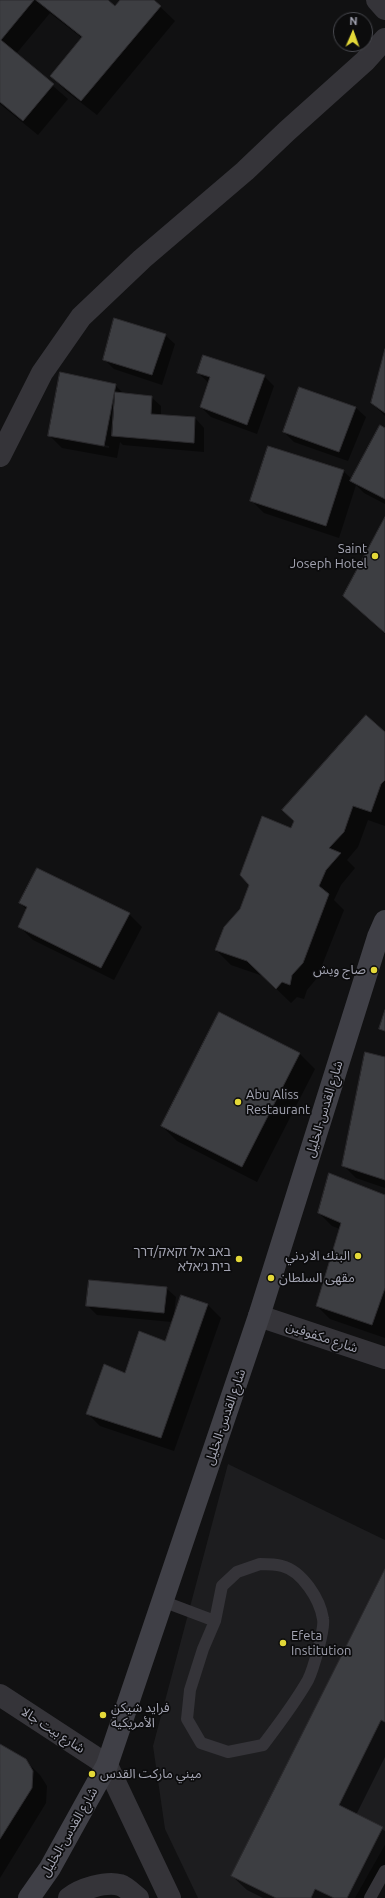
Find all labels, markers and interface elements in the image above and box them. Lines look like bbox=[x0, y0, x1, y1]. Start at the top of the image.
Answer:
north arrow bbox=[333, 12, 373, 52]
text: N bbox=[349, 15, 358, 27]
place label: Saint Joseph Hotel bbox=[290, 541, 367, 572]
marker: Saint Joseph Hotel bbox=[370, 551, 380, 561]
place label: صاج ويش bbox=[313, 962, 366, 978]
marker: صاج ويش bbox=[369, 965, 379, 975]
street label: شارع القدس-الخليل bbox=[302, 1059, 346, 1159]
place label: Abu Aliss Restaurant bbox=[246, 1087, 310, 1118]
marker: Abu Aliss Restaurant bbox=[233, 1097, 243, 1107]
place label: באב אל זקאק/דרך בית ג׳אלא bbox=[133, 1244, 231, 1275]
place label: البنك الاردني bbox=[285, 1248, 350, 1264]
marker: البنك الاردني bbox=[353, 1251, 363, 1261]
marker: באב אל זקאק/דרך בית ג׳אלא bbox=[234, 1254, 244, 1264]
place label: مقهى السلطان bbox=[279, 1270, 355, 1286]
marker: مقهى السلطان bbox=[266, 1273, 276, 1283]
street label: شارع مكفوفين bbox=[284, 1318, 360, 1356]
street label: شارع القدس-الخليل bbox=[201, 1367, 249, 1467]
place label: Efeta Institution bbox=[291, 1628, 351, 1659]
marker: Efeta Institution bbox=[278, 1638, 288, 1648]
place label: فرايد شيكن الأمريكية bbox=[111, 1700, 170, 1731]
street label: شارع بيت جالا bbox=[18, 1704, 88, 1756]
marker: فرايد شيكن الأمريكية bbox=[98, 1710, 108, 1720]
place label: ميني ماركت القدس bbox=[100, 1766, 202, 1782]
marker: ميني ماركت القدس bbox=[87, 1769, 97, 1779]
street label: شارع القدس-الخليل bbox=[37, 1785, 101, 1879]

